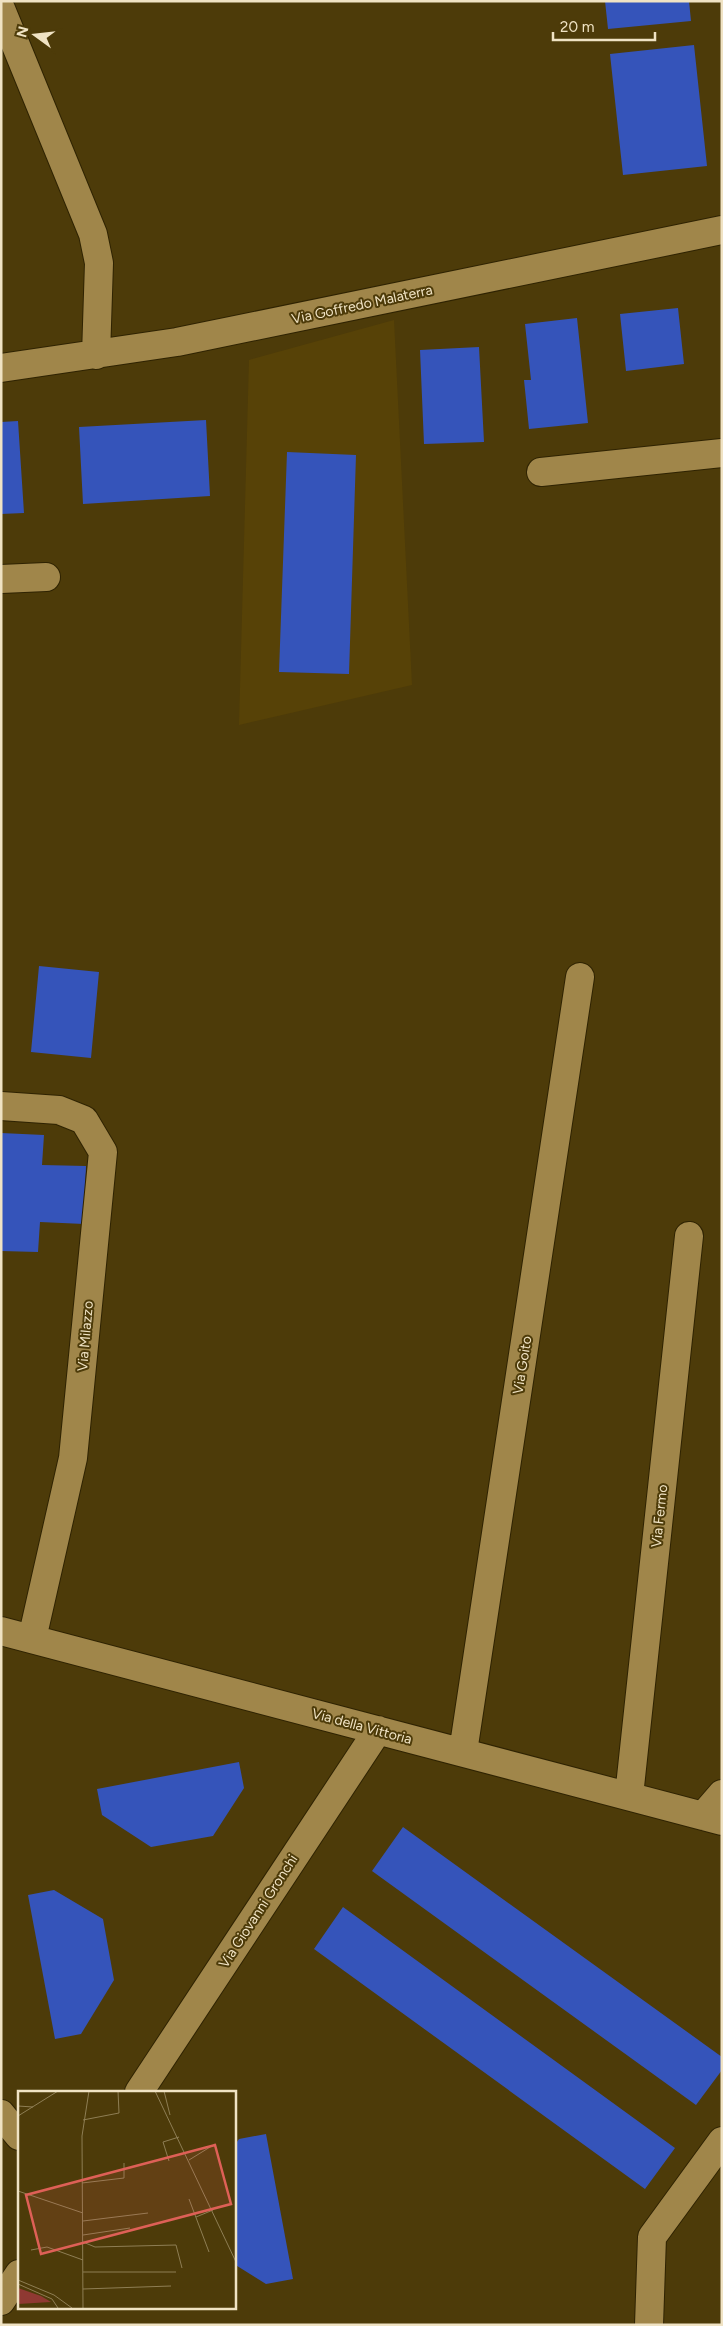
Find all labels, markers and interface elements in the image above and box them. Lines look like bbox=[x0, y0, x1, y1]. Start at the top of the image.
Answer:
north arrow bbox=[10, 10, 60, 60]
scale bar bbox=[553, 10, 656, 42]
text: 20 m bbox=[560, 18, 594, 36]
text: N bbox=[13, 24, 33, 39]
street label: Via Goffredo Malaterra bbox=[290, 281, 434, 328]
street label: Via Milazzo bbox=[74, 1300, 97, 1372]
street label: Via Goito bbox=[509, 1335, 535, 1396]
street label: Via Fermo bbox=[648, 1484, 671, 1549]
street label: Via della Vittoria bbox=[310, 1705, 414, 1748]
street label: Via Giovanni Gronchi bbox=[215, 1851, 301, 1971]
inset map bbox=[18, 2091, 235, 2308]

